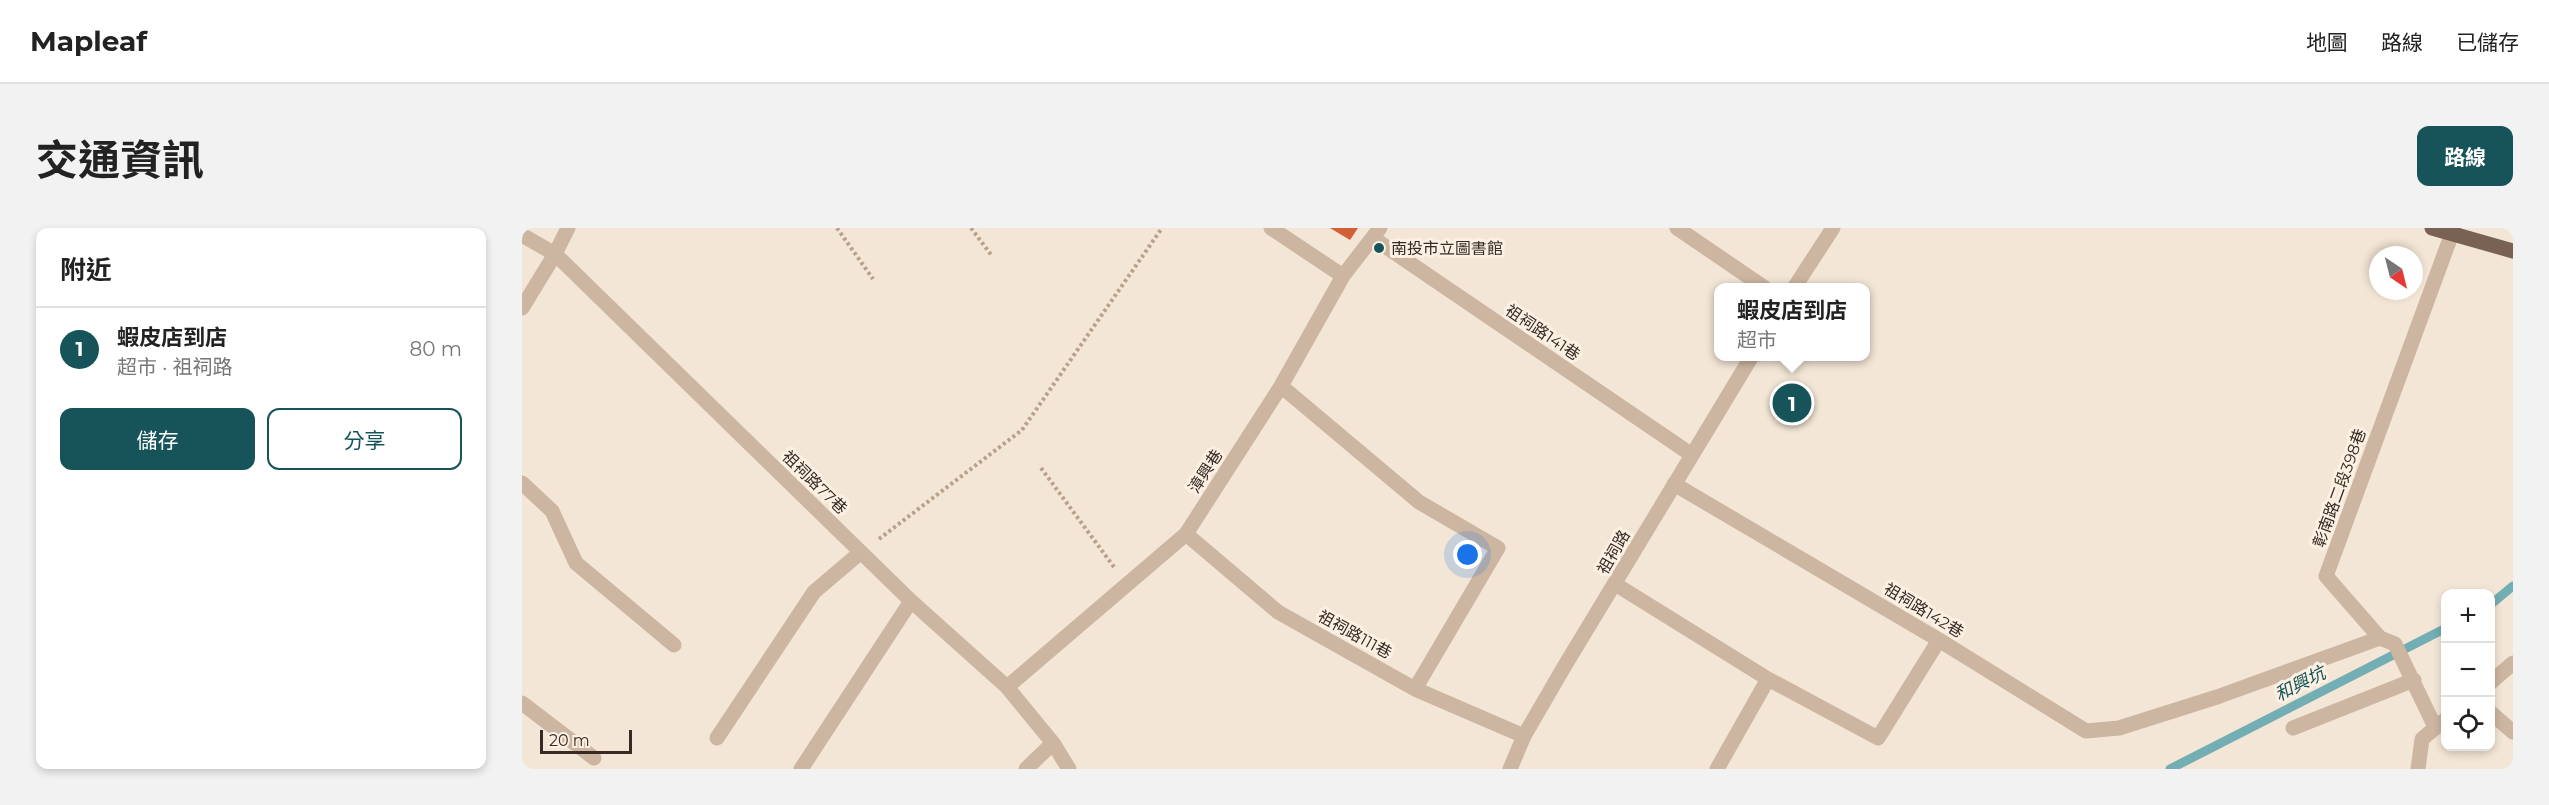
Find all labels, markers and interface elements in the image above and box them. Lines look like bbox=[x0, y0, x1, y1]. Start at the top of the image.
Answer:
text: Mapleaf bbox=[30, 24, 147, 58]
text: 地圖 bbox=[2306, 30, 2348, 55]
text: 路線 bbox=[2381, 30, 2423, 55]
text: 已儲存 bbox=[2456, 30, 2519, 55]
button: 路線 bbox=[2417, 126, 2513, 186]
text: 交通資訊 bbox=[36, 134, 204, 186]
place label: 南投市立圖書館 bbox=[1391, 239, 1503, 258]
marker: 南投市立圖書館 bbox=[1372, 241, 1386, 255]
north arrow bbox=[2369, 246, 2423, 300]
text: 附近 bbox=[60, 254, 112, 286]
popup bbox=[1714, 283, 1870, 361]
text: 蝦皮店到店 bbox=[1737, 297, 1847, 324]
street label: 祖祠路141巷 bbox=[1502, 301, 1584, 364]
text: 蝦皮店到店 bbox=[117, 324, 227, 351]
text: 超市 bbox=[1737, 328, 1777, 352]
text: 1 bbox=[76, 337, 83, 361]
text: 80 m bbox=[410, 337, 462, 361]
text: 超市 · 祖祠路 bbox=[117, 355, 233, 379]
pin: 1 bbox=[1772, 380, 1812, 426]
button: 儲存 bbox=[60, 408, 255, 470]
button: 分享 bbox=[267, 408, 462, 470]
street label: 彰南路二段398巷 bbox=[2309, 426, 2370, 550]
street label: 漳興巷 bbox=[1184, 446, 1226, 497]
street label: 祖祠路77巷 bbox=[778, 447, 851, 518]
street label: 祖祠路 bbox=[1593, 527, 1634, 578]
your location bbox=[1453, 540, 1482, 569]
street label: 祖祠路142巷 bbox=[1881, 579, 1967, 642]
map controls bbox=[2441, 589, 2495, 751]
button: + bbox=[2441, 589, 2495, 643]
street label: 祖祠路111巷 bbox=[1315, 606, 1395, 662]
button: − bbox=[2441, 643, 2495, 697]
water label: 和興坑 bbox=[2271, 661, 2332, 706]
button: locate bbox=[2441, 697, 2495, 751]
scale bar bbox=[540, 727, 632, 754]
text: 20 m bbox=[549, 731, 590, 750]

